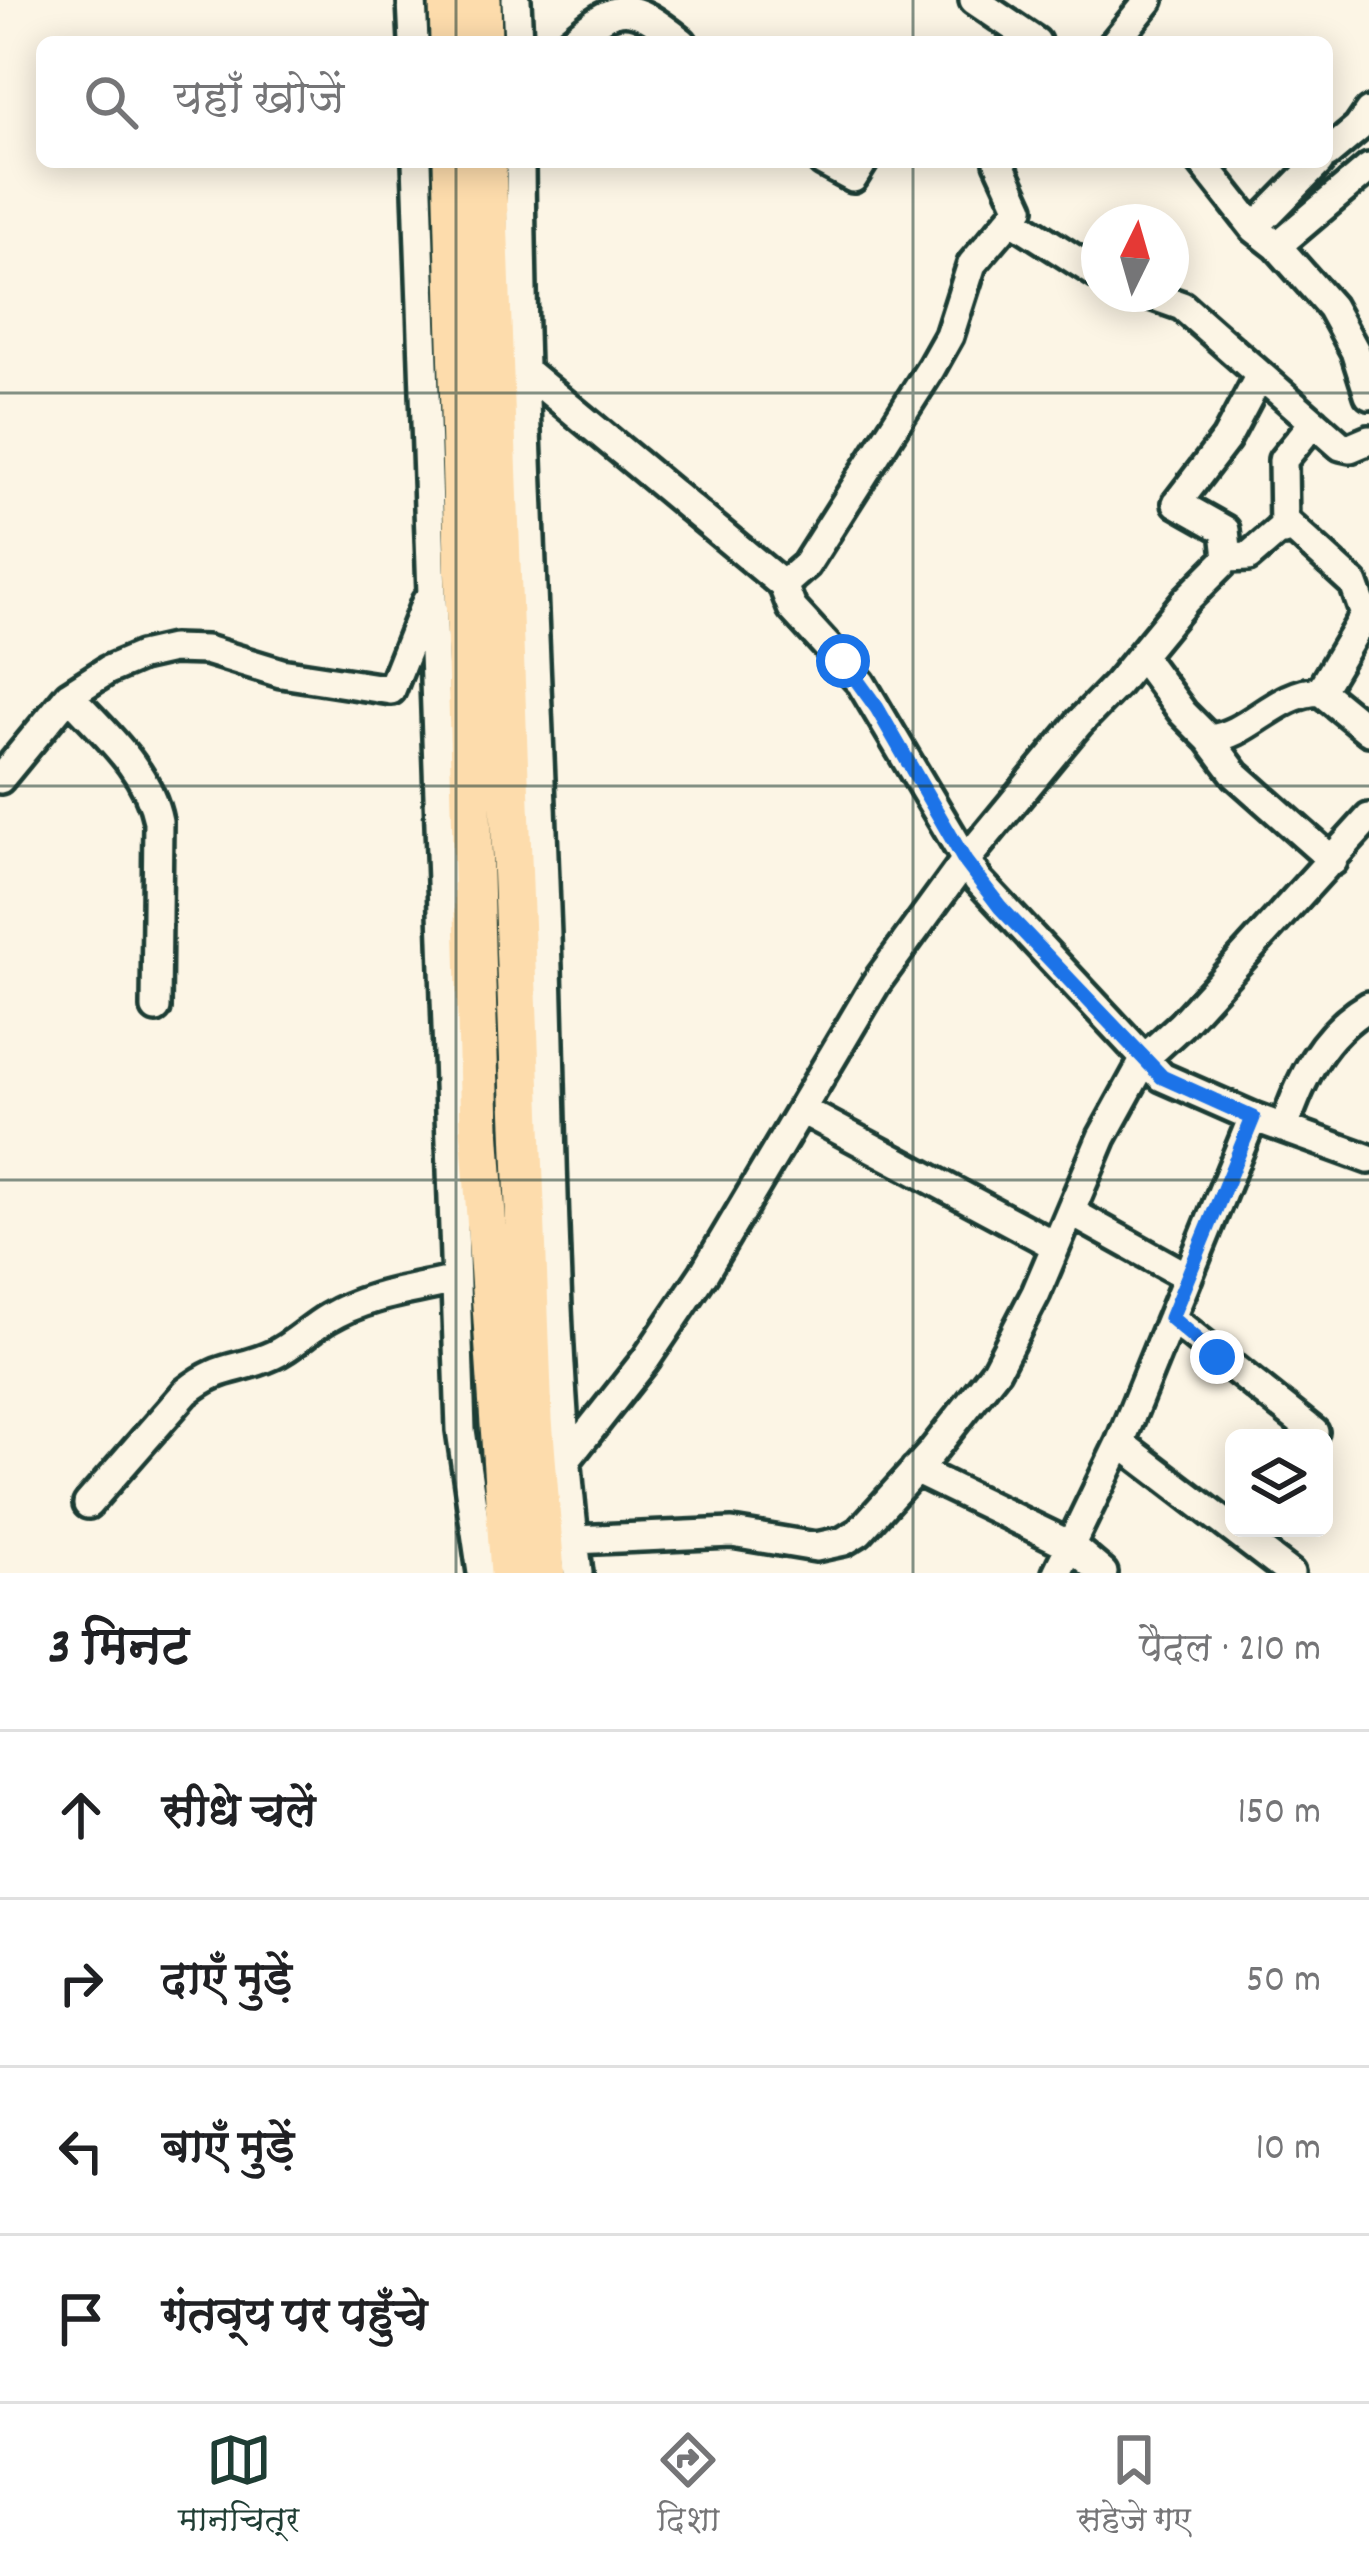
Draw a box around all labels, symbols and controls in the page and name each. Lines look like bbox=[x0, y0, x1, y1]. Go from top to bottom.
search box bbox=[36, 36, 1333, 168]
icon: search bbox=[78, 69, 144, 135]
text: यहाँ खोजें bbox=[174, 70, 344, 134]
north arrow bbox=[1081, 204, 1189, 312]
route start bbox=[816, 634, 870, 688]
route end bbox=[1190, 1330, 1244, 1384]
map controls bbox=[1225, 1429, 1333, 1537]
button: layers bbox=[1225, 1429, 1333, 1537]
text: 3 मिनट bbox=[48, 1615, 190, 1687]
text: पैदल · 210 m bbox=[1139, 1624, 1321, 1679]
icon: ahead bbox=[48, 1782, 114, 1848]
text: सीधे चलें bbox=[162, 1783, 316, 1847]
text: 150 m bbox=[1237, 1787, 1321, 1842]
icon: right bbox=[48, 1950, 114, 2016]
text: दाएँ मुड़ें bbox=[162, 1951, 292, 2015]
text: 50 m bbox=[1246, 1955, 1321, 2010]
icon: left bbox=[48, 2118, 114, 2184]
text: बाएँ मुड़ें bbox=[162, 2119, 294, 2183]
text: 10 m bbox=[1255, 2123, 1321, 2178]
icon: arrive bbox=[48, 2286, 114, 2352]
text: गंतव्य पर पहुँचे bbox=[162, 2287, 428, 2351]
tab: मानचित्र bbox=[178, 2427, 299, 2546]
tab: दिशा bbox=[655, 2427, 721, 2546]
tab: सहेजे गए bbox=[1077, 2427, 1191, 2546]

